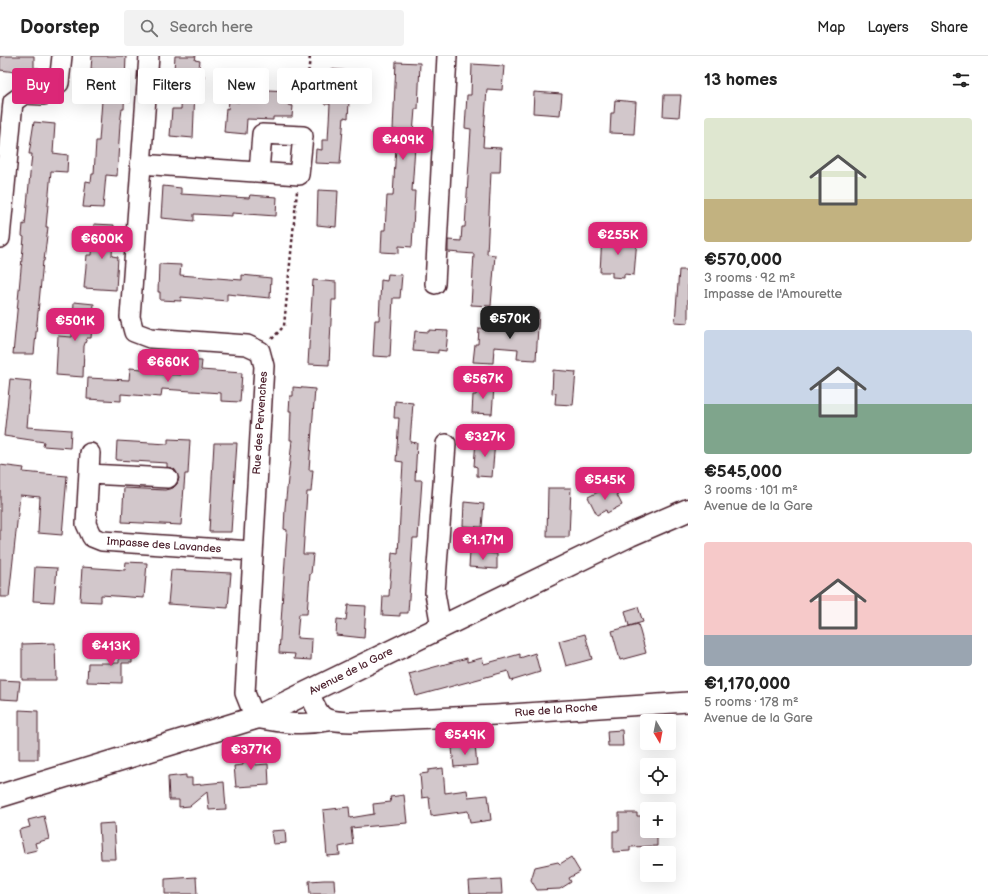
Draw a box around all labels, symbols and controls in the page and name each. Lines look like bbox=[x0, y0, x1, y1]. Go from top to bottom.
search box bbox=[124, 10, 404, 46]
text: Doorstep bbox=[20, 16, 100, 39]
icon: search bbox=[138, 17, 160, 39]
text: Search here bbox=[170, 18, 253, 37]
text: Map bbox=[817, 19, 845, 36]
text: Layers bbox=[867, 19, 909, 36]
text: Share bbox=[931, 19, 968, 36]
chip: Buy bbox=[12, 68, 64, 104]
chip: Rent bbox=[72, 68, 130, 104]
chip: Filters bbox=[138, 68, 205, 104]
chip: New bbox=[213, 68, 269, 104]
chip: Apartment bbox=[277, 68, 372, 104]
icon: filters bbox=[950, 69, 972, 91]
text: 13 homes bbox=[704, 70, 777, 90]
pin: €409K bbox=[375, 127, 431, 161]
text: €409K bbox=[382, 132, 424, 148]
icon: home bbox=[802, 144, 874, 216]
pin: €255K bbox=[590, 222, 646, 256]
pin: €600K bbox=[74, 226, 130, 260]
text: €255K bbox=[597, 227, 639, 243]
text: €600K bbox=[81, 231, 123, 247]
text: €570,000 bbox=[704, 250, 782, 270]
text: 3 rooms · 92 m² bbox=[704, 270, 795, 286]
text: Impasse de l'Amourette bbox=[704, 286, 842, 302]
pin: €570K bbox=[482, 306, 538, 340]
pin: €501K bbox=[47, 308, 103, 342]
text: €570K bbox=[489, 311, 531, 327]
text: €501K bbox=[55, 313, 95, 329]
pin: €660K bbox=[140, 349, 196, 383]
text: €660K bbox=[147, 354, 189, 370]
icon: home bbox=[802, 356, 874, 428]
pin: €567K bbox=[455, 366, 511, 400]
street label: Rue des Pervenches bbox=[250, 370, 270, 475]
text: €567K bbox=[462, 371, 504, 387]
pin: €327K bbox=[457, 424, 513, 458]
text: €327K bbox=[465, 429, 505, 445]
text: €545,000 bbox=[704, 462, 782, 482]
pin: €545K bbox=[577, 467, 633, 501]
text: €545K bbox=[584, 472, 626, 488]
text: 3 rooms · 101 m² bbox=[704, 482, 798, 498]
text: Avenue de la Gare bbox=[704, 498, 813, 514]
pin: €1.17M bbox=[450, 527, 516, 561]
text: €1.17M bbox=[462, 532, 504, 548]
street label: Impasse des Lavandes bbox=[106, 535, 222, 556]
icon: home bbox=[802, 568, 874, 640]
pin: €413K bbox=[83, 633, 139, 667]
text: €413K bbox=[91, 638, 131, 654]
street label: Avenue de la Gare bbox=[307, 644, 395, 698]
text: €1,170,000 bbox=[704, 674, 790, 694]
text: 5 rooms · 178 m² bbox=[704, 694, 799, 710]
street label: Rue de la Roche bbox=[514, 701, 598, 719]
text: Avenue de la Gare bbox=[704, 710, 813, 726]
north arrow bbox=[640, 714, 676, 750]
map controls bbox=[640, 714, 676, 882]
pin: €549K bbox=[437, 722, 493, 756]
text: €549K bbox=[444, 727, 486, 743]
pin: €377K bbox=[223, 737, 279, 771]
text: €377K bbox=[231, 742, 271, 758]
button: locate bbox=[640, 758, 676, 794]
button: + bbox=[640, 802, 676, 838]
button: − bbox=[640, 846, 676, 882]

